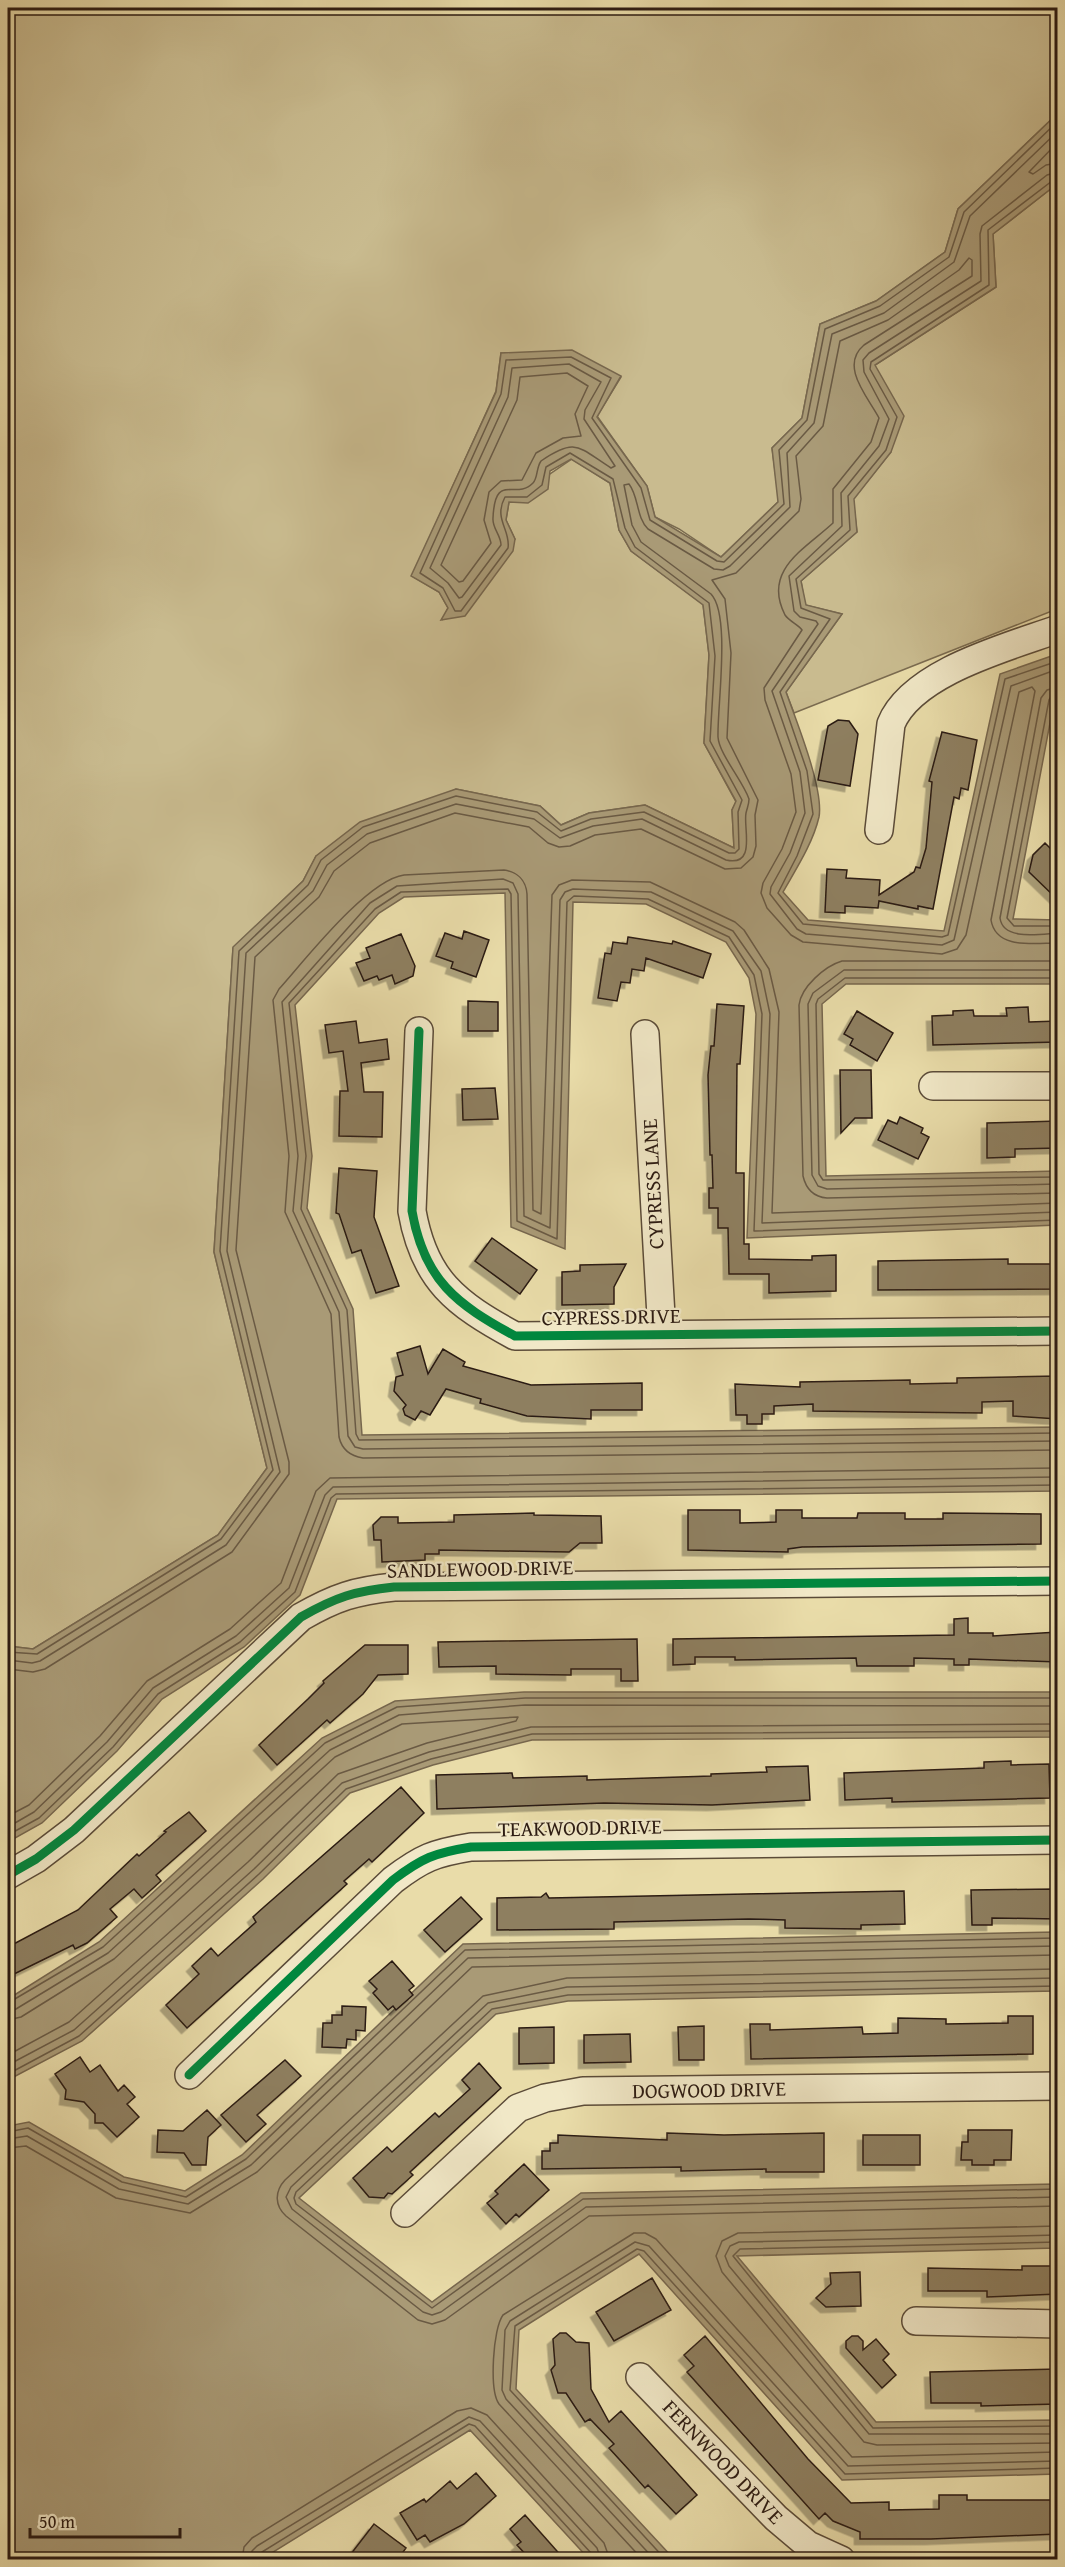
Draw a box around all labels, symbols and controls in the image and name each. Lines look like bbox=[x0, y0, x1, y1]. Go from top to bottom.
street label: CYPRESS LANE bbox=[634, 1118, 671, 1250]
street label: CYPRESS DRIVE bbox=[541, 1300, 681, 1333]
street label: SANDLEWOOD DRIVE bbox=[387, 1551, 574, 1586]
street label: TEAKWOOD DRIVE bbox=[498, 1811, 662, 1844]
street label: DOGWOOD DRIVE bbox=[632, 2073, 787, 2106]
street label: FERNWOOD DRIVE bbox=[656, 2392, 791, 2531]
scale bar bbox=[30, 2501, 180, 2539]
text: 50 m bbox=[39, 2508, 75, 2535]

